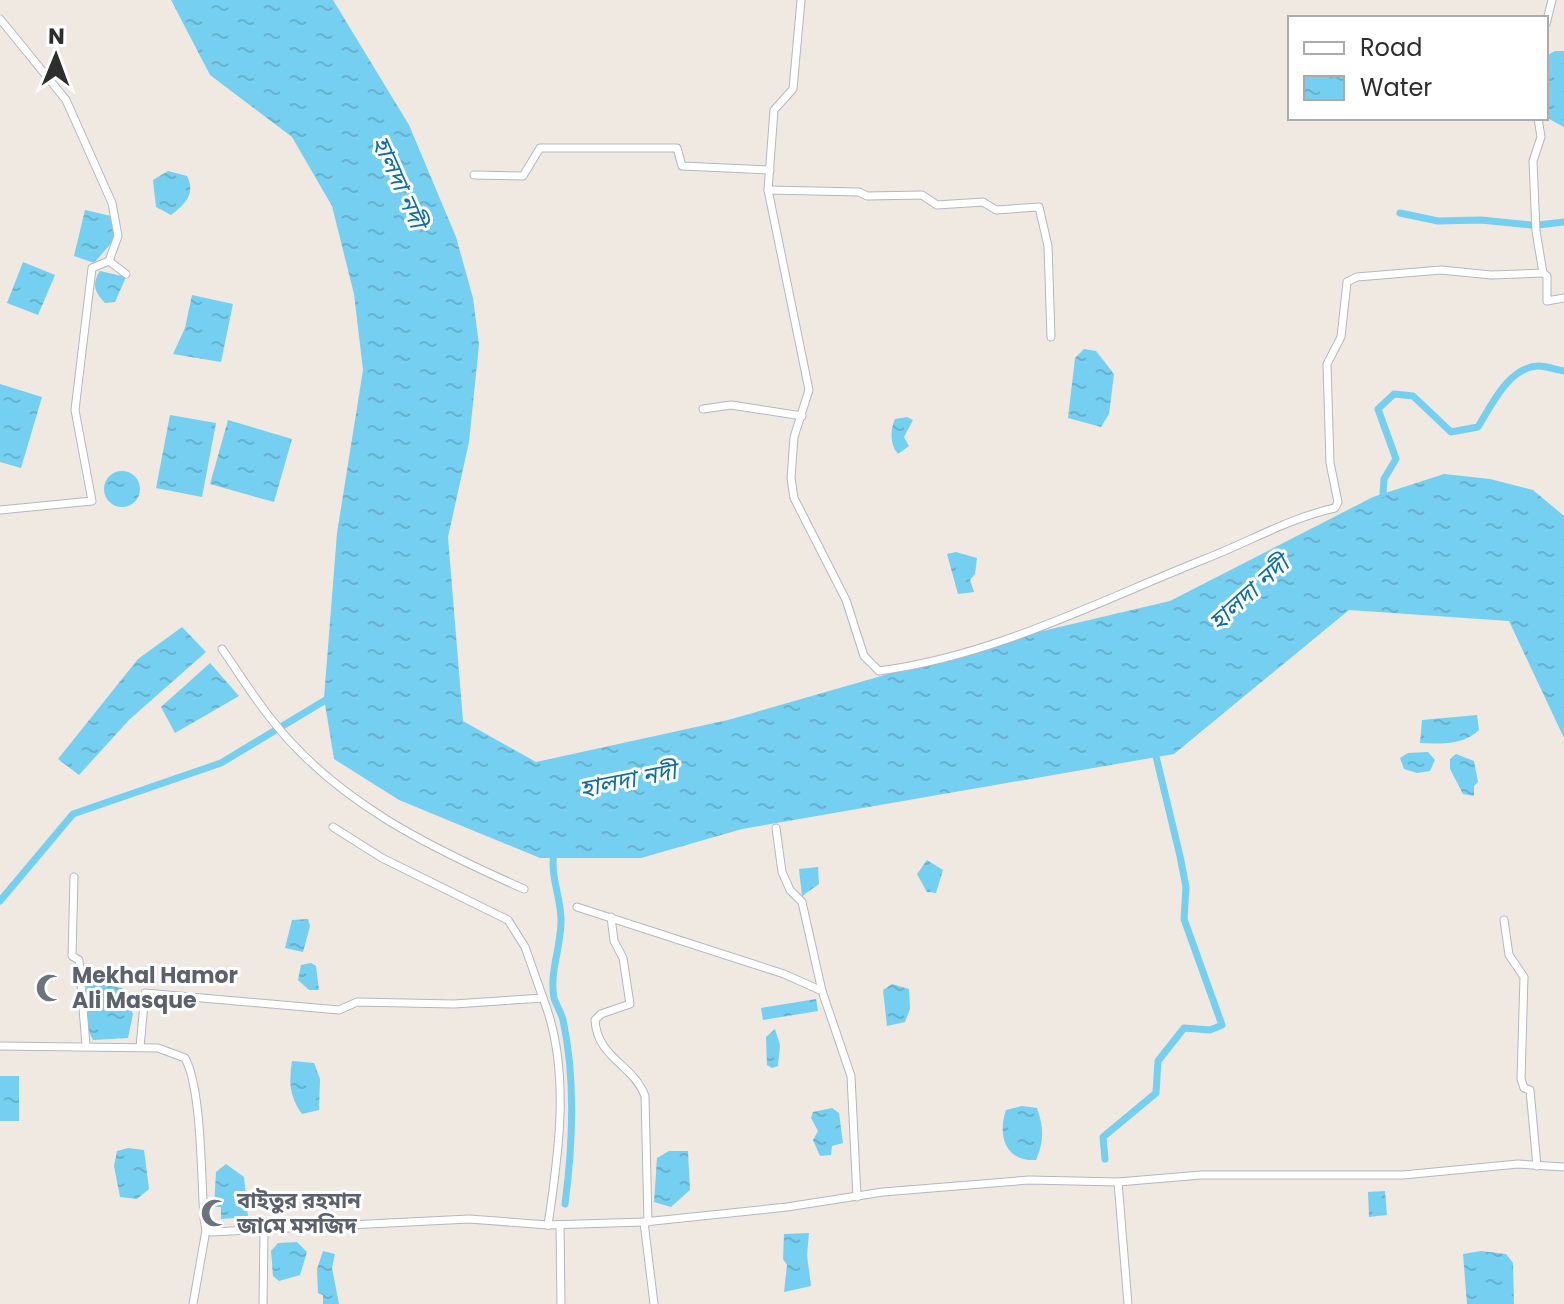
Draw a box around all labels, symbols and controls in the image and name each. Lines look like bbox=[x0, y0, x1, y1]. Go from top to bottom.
north arrow bbox=[16, 16, 96, 96]
legend bbox=[1288, 16, 1548, 120]
text: N bbox=[48, 21, 65, 52]
text: Road bbox=[1360, 31, 1422, 64]
text: Water bbox=[1360, 71, 1432, 104]
water label: হালদা নদী bbox=[365, 130, 436, 237]
water label: হালদা নদী bbox=[1201, 545, 1299, 638]
water label: হালদা নদী bbox=[577, 753, 684, 805]
place label: Mekhal Hamor Ali Masque bbox=[72, 960, 238, 1016]
mosque icon: Mekhal Hamor Ali Masque bbox=[35, 973, 65, 1003]
place label: বাইতুর রহমান জা‌মে মস‌জিদ bbox=[236, 1185, 361, 1241]
mosque icon: বাইতুর রহমান জা‌মে মস‌জিদ bbox=[200, 1198, 230, 1228]

